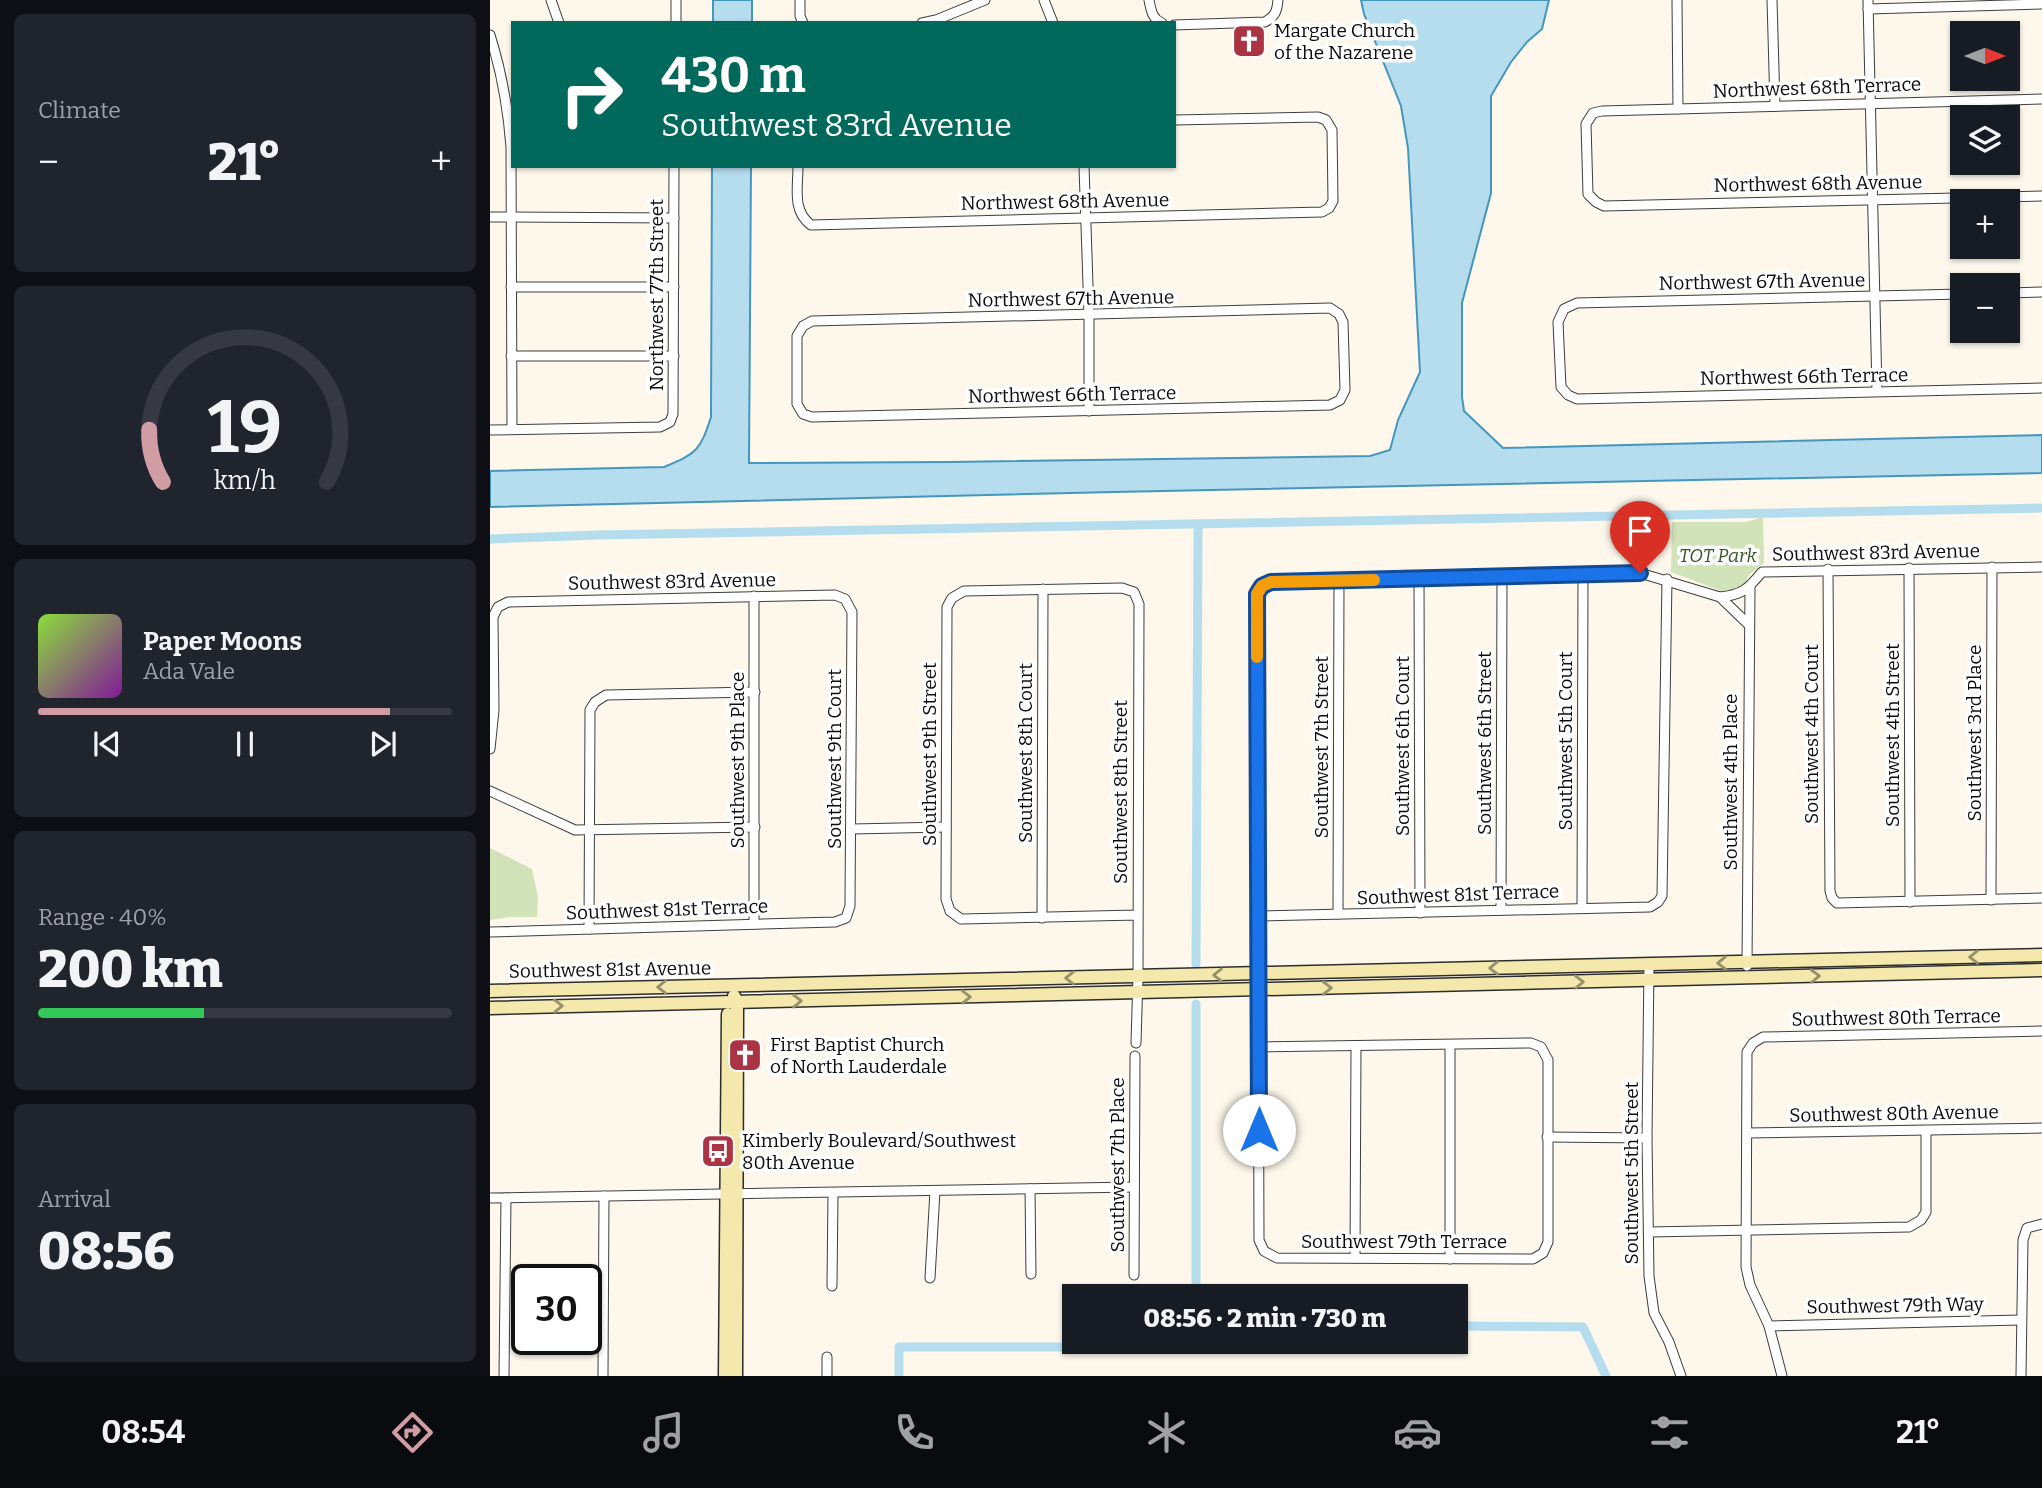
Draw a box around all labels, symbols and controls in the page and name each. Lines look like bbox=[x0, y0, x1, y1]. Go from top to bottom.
place label: Margate Church of the Nazarene bbox=[1274, 19, 1415, 64]
north arrow bbox=[1950, 21, 2020, 91]
map controls bbox=[1950, 21, 2020, 343]
church icon: Margate Church of the Nazarene bbox=[1230, 22, 1268, 60]
text: 430 m bbox=[661, 46, 806, 105]
icon: right bbox=[546, 49, 637, 140]
street label: Northwest 68th Terrace bbox=[1712, 72, 1922, 103]
text: Climate bbox=[38, 96, 121, 124]
button: layers bbox=[1950, 105, 2020, 175]
text: Southwest 83rd Avenue bbox=[661, 106, 1012, 144]
text: 21° bbox=[208, 131, 281, 194]
text: − bbox=[38, 139, 59, 185]
text: + bbox=[430, 139, 452, 185]
street label: Northwest 68th Avenue bbox=[1714, 170, 1922, 197]
street label: Northwest 68th Avenue bbox=[961, 188, 1169, 215]
button: + bbox=[1950, 189, 2020, 259]
street label: Northwest 77th Street bbox=[645, 199, 668, 391]
street label: Northwest 67th Avenue bbox=[1659, 268, 1865, 295]
button: − bbox=[1950, 273, 2020, 343]
street label: Northwest 67th Avenue bbox=[968, 285, 1174, 312]
street label: Northwest 66th Terrace bbox=[1700, 363, 1908, 390]
street label: Northwest 66th Terrace bbox=[968, 381, 1176, 408]
text: 19 bbox=[208, 384, 282, 471]
text: km/h bbox=[214, 465, 276, 495]
pin bbox=[1610, 501, 1670, 573]
icon: arrive bbox=[1621, 512, 1659, 550]
street label: Southwest 83rd Avenue bbox=[1772, 539, 1980, 566]
park label: TOT Park bbox=[1679, 544, 1758, 567]
street label: Southwest 83rd Avenue bbox=[568, 568, 776, 595]
text: Paper Moons bbox=[143, 626, 302, 657]
street label: Southwest 4th Street bbox=[1881, 643, 1904, 827]
street label: Southwest 4th Court bbox=[1800, 644, 1823, 824]
street label: Southwest 3rd Place bbox=[1963, 645, 1986, 821]
street label: Southwest 6th Street bbox=[1473, 651, 1496, 835]
street label: Southwest 5th Court bbox=[1554, 651, 1577, 831]
street label: Southwest 7th Street bbox=[1310, 656, 1333, 838]
street label: Southwest 6th Court bbox=[1391, 656, 1414, 836]
text: Ada Vale bbox=[143, 657, 235, 685]
street label: Southwest 9th Street bbox=[918, 662, 941, 846]
street label: Southwest 8th Court bbox=[1014, 663, 1037, 843]
street label: Southwest 9th Court bbox=[823, 669, 846, 849]
street label: Southwest 9th Place bbox=[726, 672, 749, 848]
street label: Southwest 4th Place bbox=[1719, 694, 1742, 870]
street label: Southwest 8th Street bbox=[1109, 700, 1132, 884]
icon: previous bbox=[88, 725, 126, 763]
icon: pause bbox=[226, 725, 264, 763]
icon: next bbox=[364, 725, 402, 763]
street label: Southwest 81st Terrace bbox=[1356, 879, 1560, 910]
street label: Southwest 81st Terrace bbox=[565, 894, 769, 925]
text: Range · 40% bbox=[38, 903, 167, 931]
text: 200 km bbox=[38, 938, 223, 1001]
one-way arrow bbox=[1968, 949, 1979, 964]
one-way arrow bbox=[1716, 955, 1727, 970]
street label: Southwest 81st Avenue bbox=[509, 956, 711, 983]
one-way arrow bbox=[1489, 960, 1499, 976]
one-way arrow bbox=[1212, 967, 1223, 982]
one-way arrow bbox=[1810, 969, 1821, 984]
one-way arrow bbox=[1064, 970, 1074, 986]
one-way arrow bbox=[1574, 974, 1584, 990]
one-way arrow bbox=[656, 980, 667, 995]
one-way arrow bbox=[1322, 980, 1332, 996]
one-way arrow bbox=[961, 989, 972, 1004]
one-way arrow bbox=[791, 993, 802, 1008]
one-way arrow bbox=[553, 999, 564, 1014]
street label: Southwest 80th Terrace bbox=[1791, 1004, 2001, 1031]
place label: First Baptist Church of North Lauderdale bbox=[770, 1033, 947, 1078]
church icon: First Baptist Church of North Lauderdale bbox=[726, 1036, 764, 1074]
street label: Southwest 7th Place bbox=[1106, 1077, 1129, 1253]
street label: Southwest 5th Street bbox=[1620, 1081, 1643, 1264]
position arrow bbox=[1222, 1093, 1296, 1167]
street label: Southwest 80th Avenue bbox=[1789, 1100, 1999, 1127]
place label: Kimberly Boulevard/Southwest 80th Avenue bbox=[742, 1129, 1016, 1174]
bus stop icon: Kimberly Boulevard/Southwest 80th Avenue bbox=[699, 1132, 737, 1170]
text: Arrival bbox=[38, 1185, 111, 1213]
text: 08:56 bbox=[38, 1220, 174, 1283]
street label: Southwest 79th Terrace bbox=[1301, 1230, 1507, 1253]
speed limit sign: 30 bbox=[511, 1264, 602, 1355]
street label: Southwest 79th Way bbox=[1806, 1292, 1985, 1319]
text: 08:56 · 2 min · 730 m bbox=[1144, 1303, 1386, 1334]
icon: directions bbox=[388, 1408, 437, 1457]
icon: music bbox=[639, 1408, 688, 1457]
icon: phone bbox=[890, 1408, 939, 1457]
icon: climate bbox=[1142, 1408, 1191, 1457]
icon: car bbox=[1393, 1408, 1442, 1457]
icon: filters bbox=[1645, 1408, 1694, 1457]
text: 08:54 bbox=[101, 1413, 185, 1451]
text: 21° bbox=[1896, 1413, 1941, 1451]

